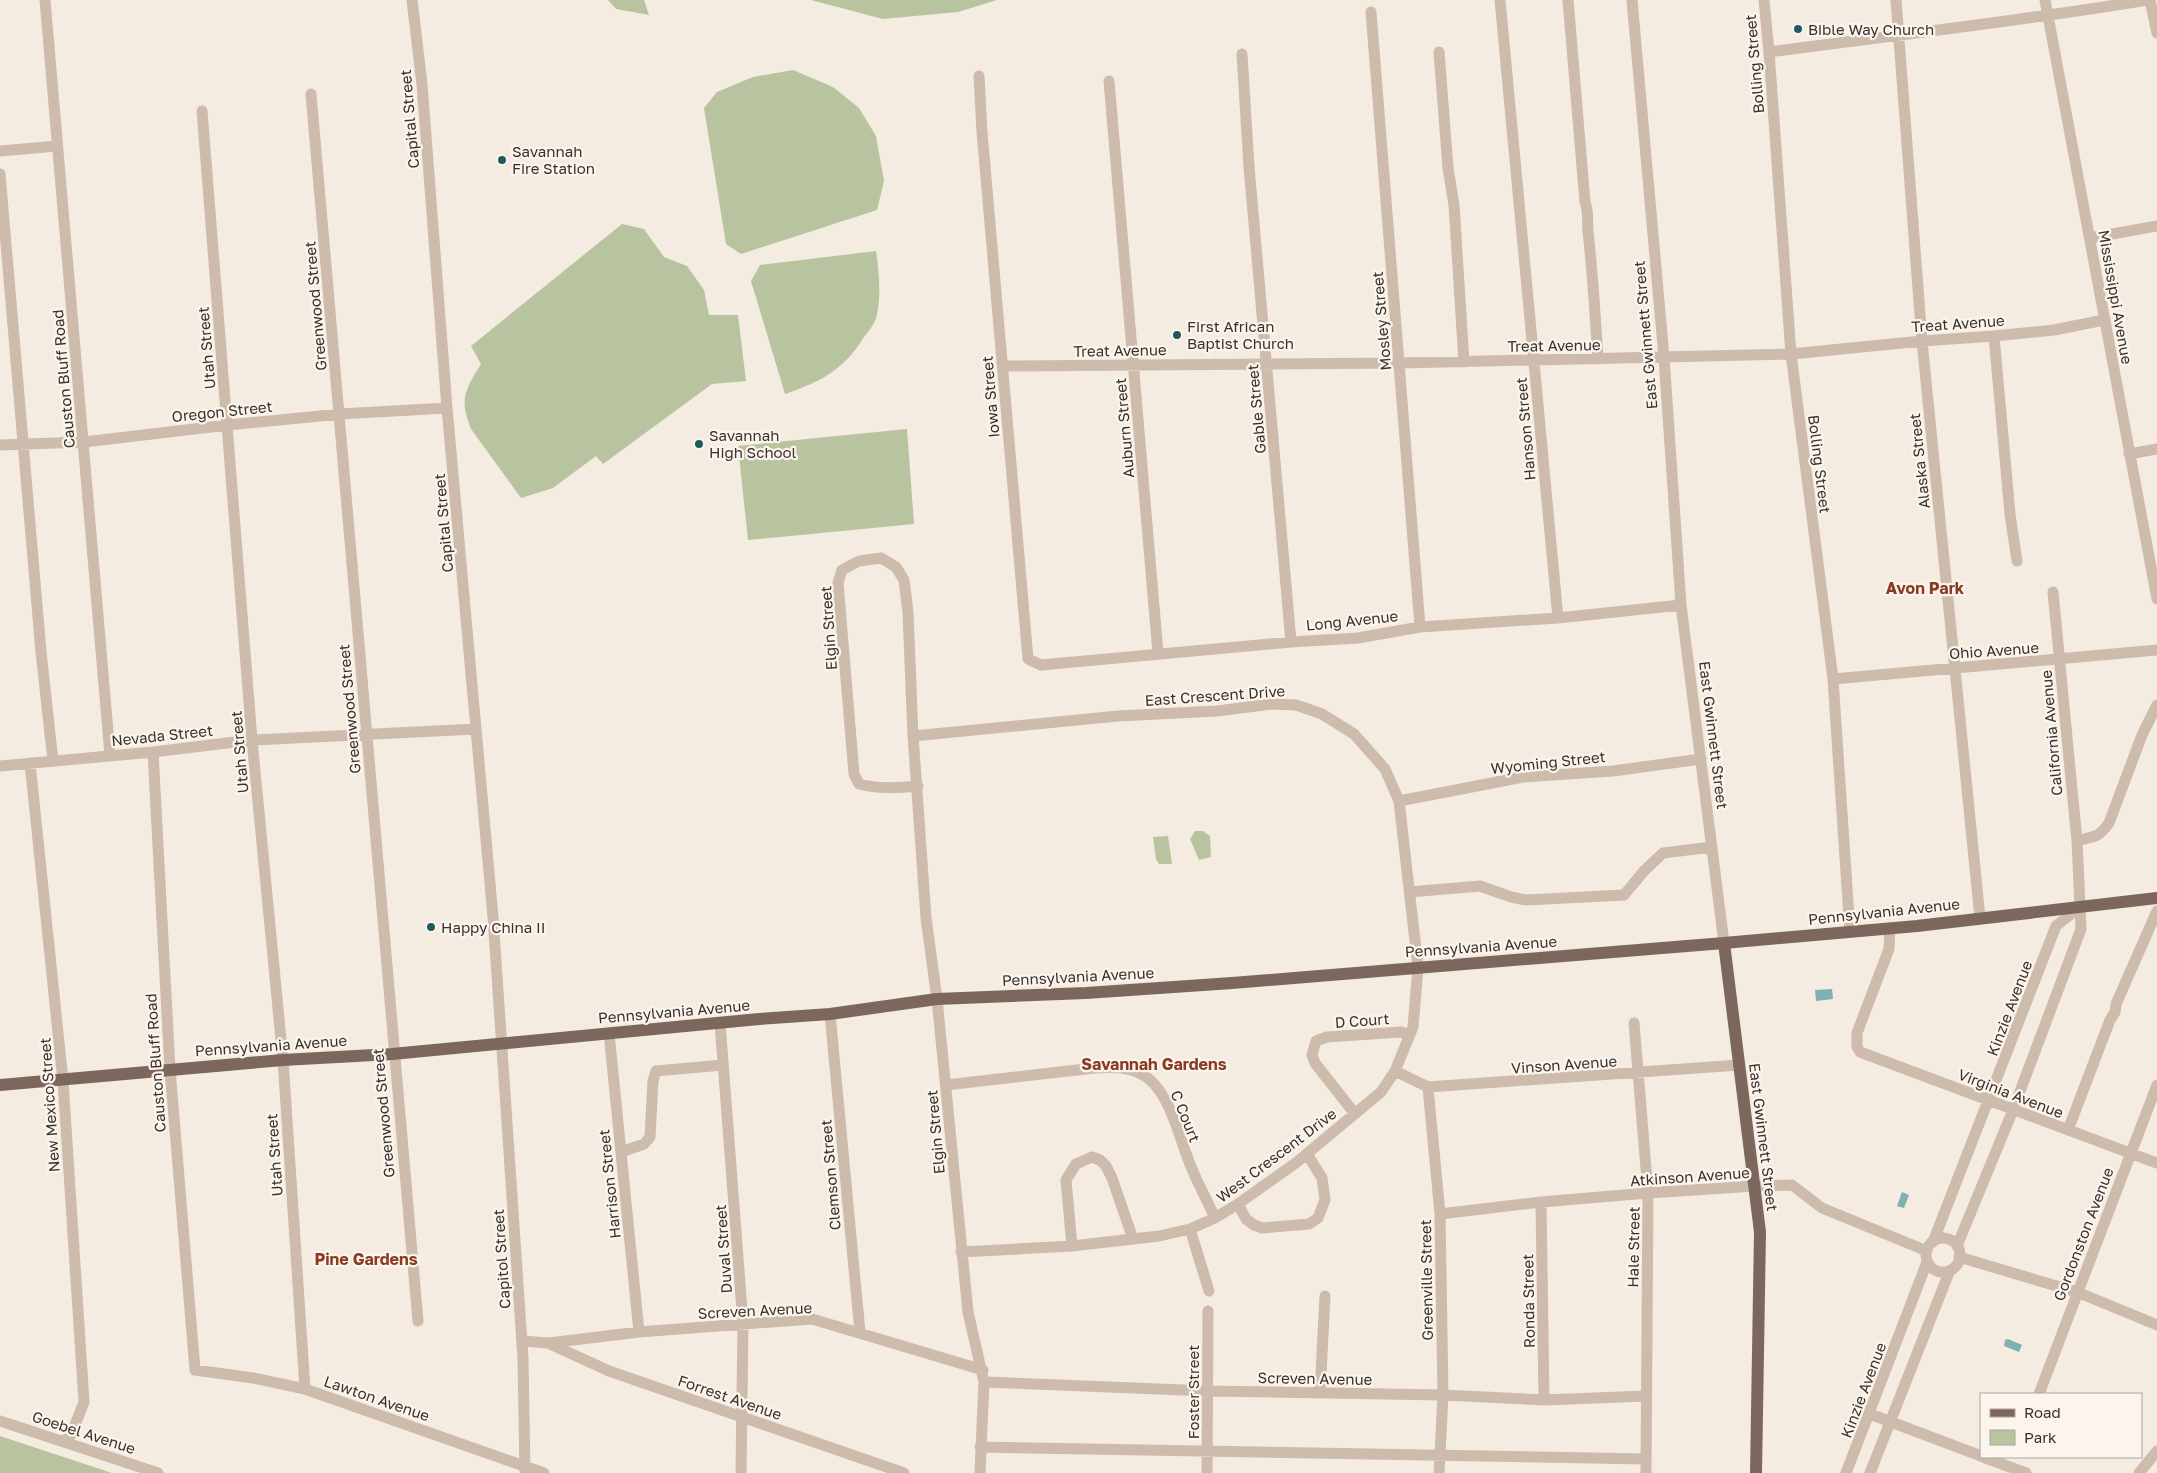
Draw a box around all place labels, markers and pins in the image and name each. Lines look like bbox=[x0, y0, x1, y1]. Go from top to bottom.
place label: Bible Way Church bbox=[1808, 20, 1934, 38]
marker: Bible Way Church bbox=[1792, 23, 1804, 35]
place label: Savannah Fire Station bbox=[512, 142, 595, 177]
marker: Savannah Fire Station bbox=[496, 154, 508, 166]
place label: First African Baptist Church bbox=[1187, 317, 1294, 352]
marker: First African Baptist Church bbox=[1171, 329, 1183, 341]
place label: Savannah High School bbox=[709, 426, 797, 461]
marker: Savannah High School bbox=[693, 438, 705, 450]
place label: Happy China II bbox=[441, 918, 546, 936]
marker: Happy China II bbox=[425, 921, 437, 933]

